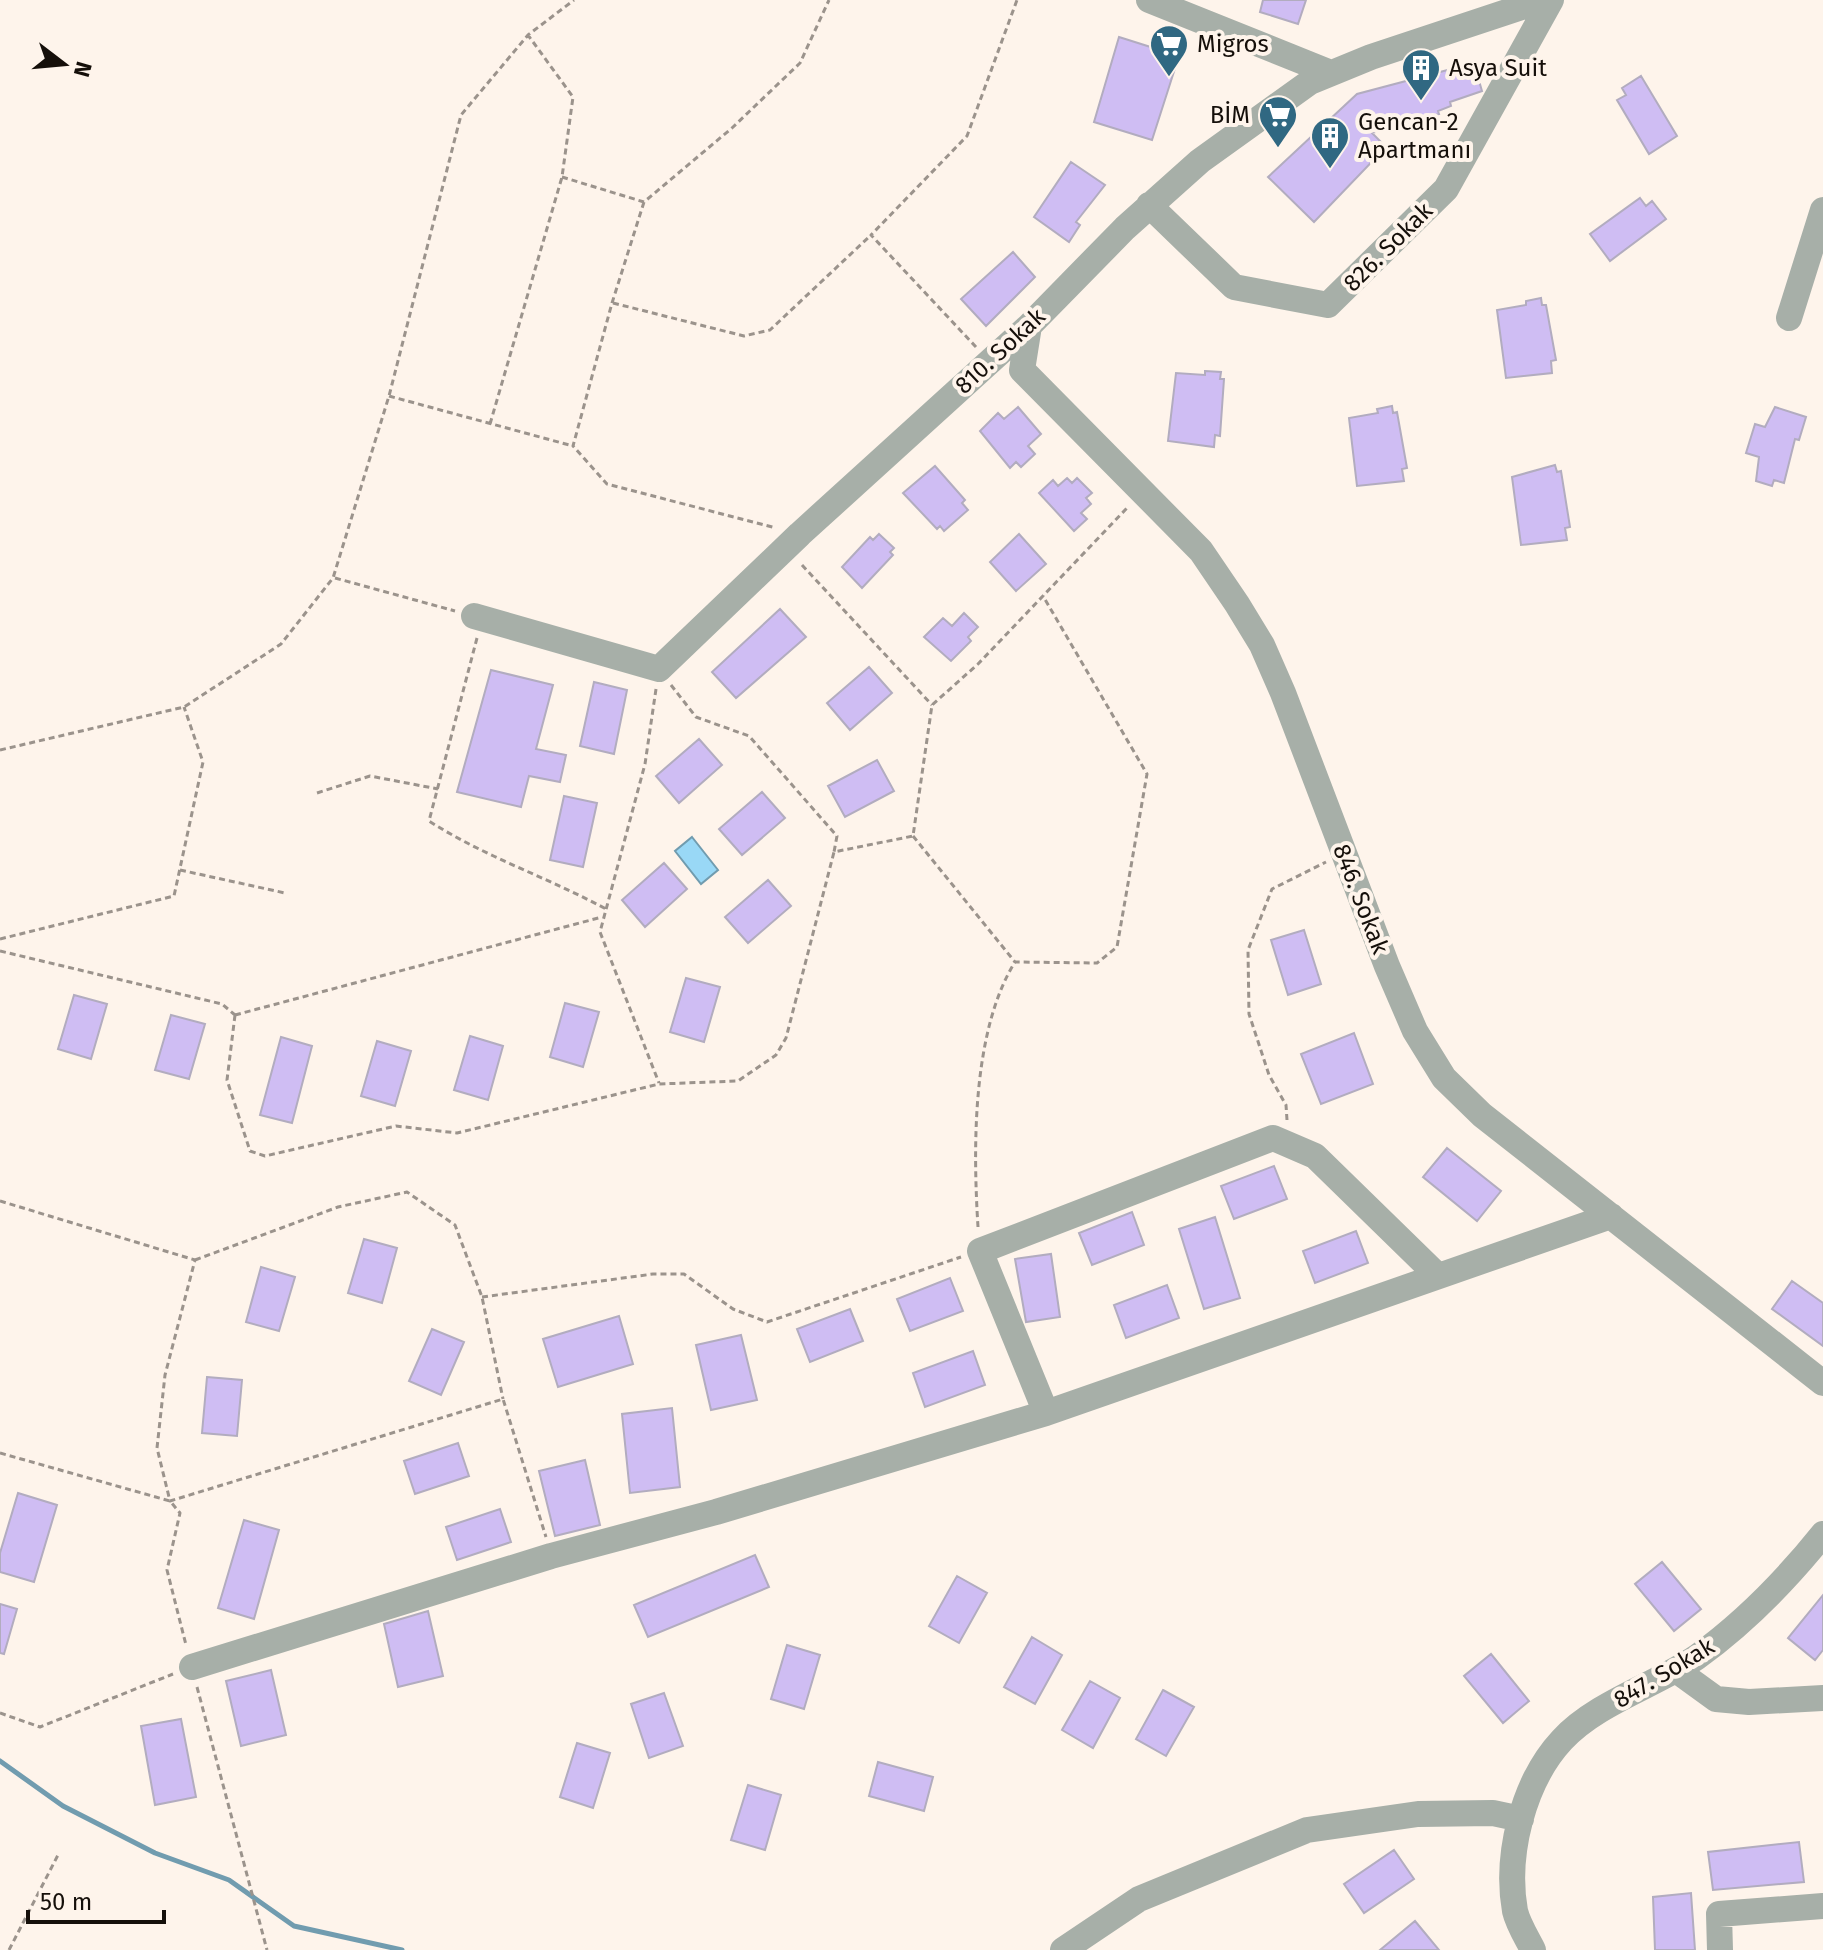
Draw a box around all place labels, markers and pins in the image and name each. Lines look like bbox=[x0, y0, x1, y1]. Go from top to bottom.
supermarket icon: Migros bbox=[1148, 23, 1190, 78]
place label: Migros bbox=[1197, 30, 1269, 58]
building icon: Asya Suit bbox=[1400, 47, 1442, 102]
place label: Asya Suit bbox=[1449, 54, 1547, 82]
supermarket icon: BİM bbox=[1257, 94, 1299, 149]
place label: BİM bbox=[1210, 101, 1250, 129]
place label: Gencan-2 Apartmanı bbox=[1358, 108, 1471, 164]
building icon: Gencan-2 Apartmanı bbox=[1309, 115, 1351, 170]

